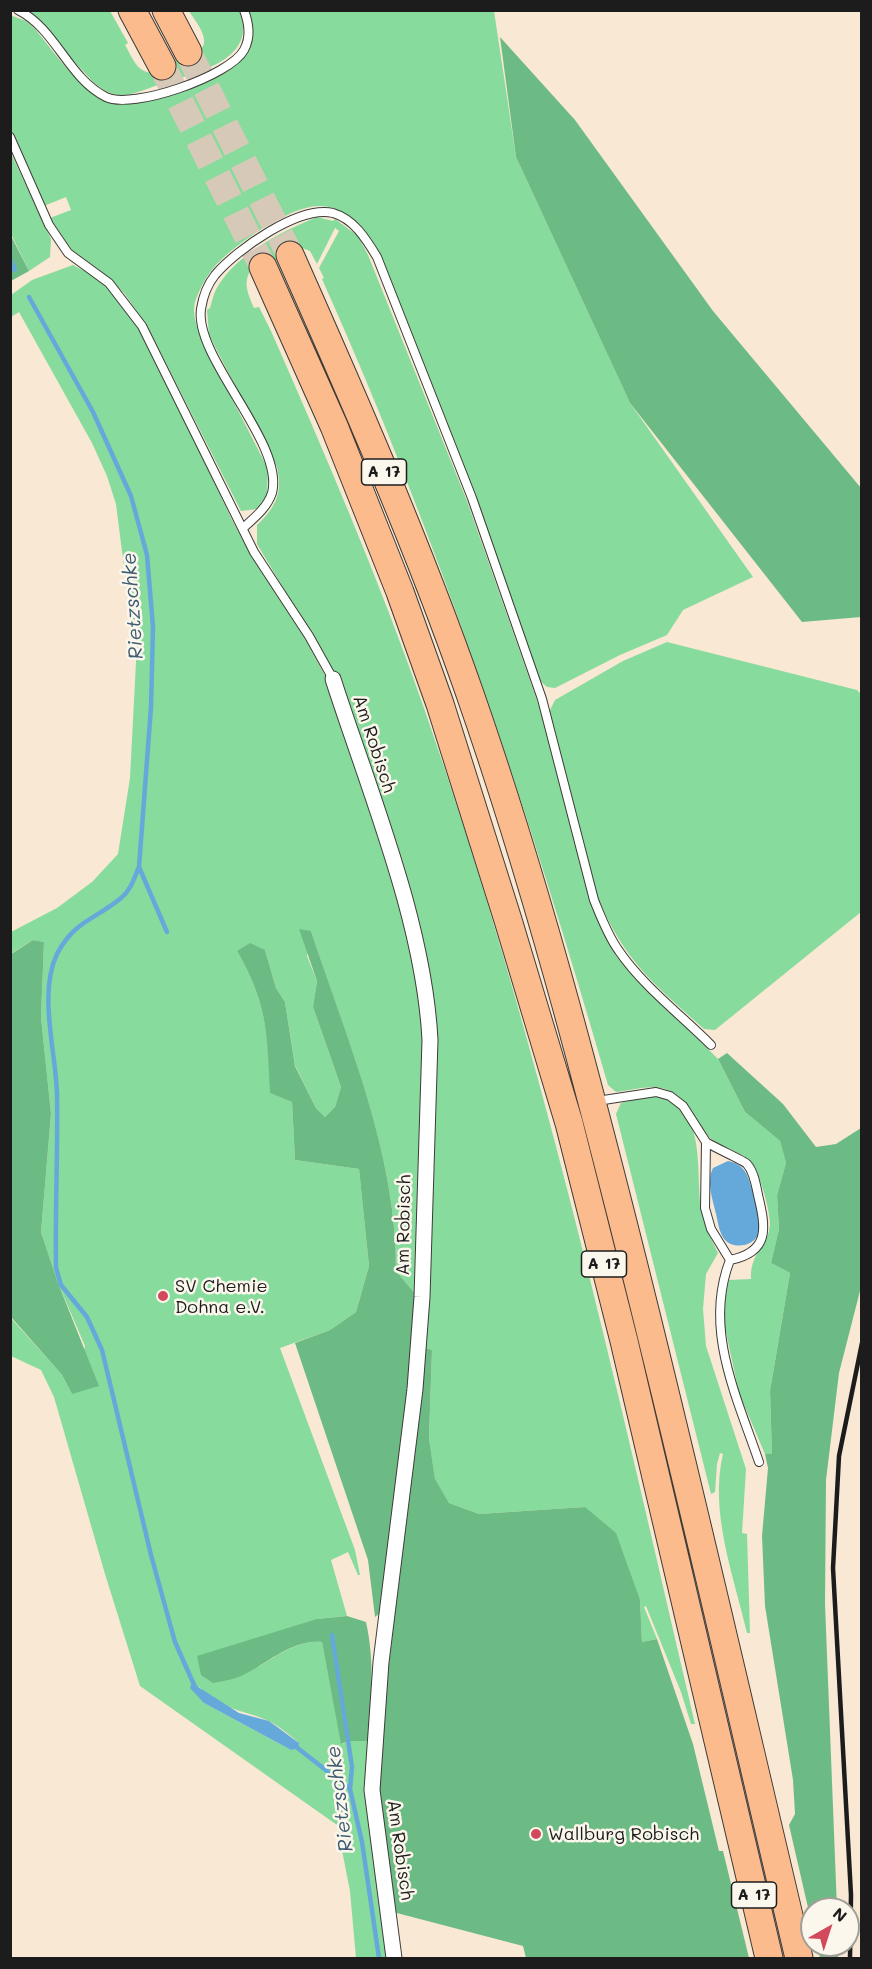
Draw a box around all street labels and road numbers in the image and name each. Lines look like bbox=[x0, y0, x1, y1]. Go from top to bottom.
road number: A 17 bbox=[362, 459, 406, 485]
street label: Am Robisch bbox=[348, 693, 400, 795]
street label: Am Robisch bbox=[392, 1174, 416, 1276]
road number: A 17 bbox=[582, 1251, 626, 1277]
street label: Am Robisch bbox=[382, 1798, 418, 1902]
road number: A 17 bbox=[732, 1882, 777, 1908]

